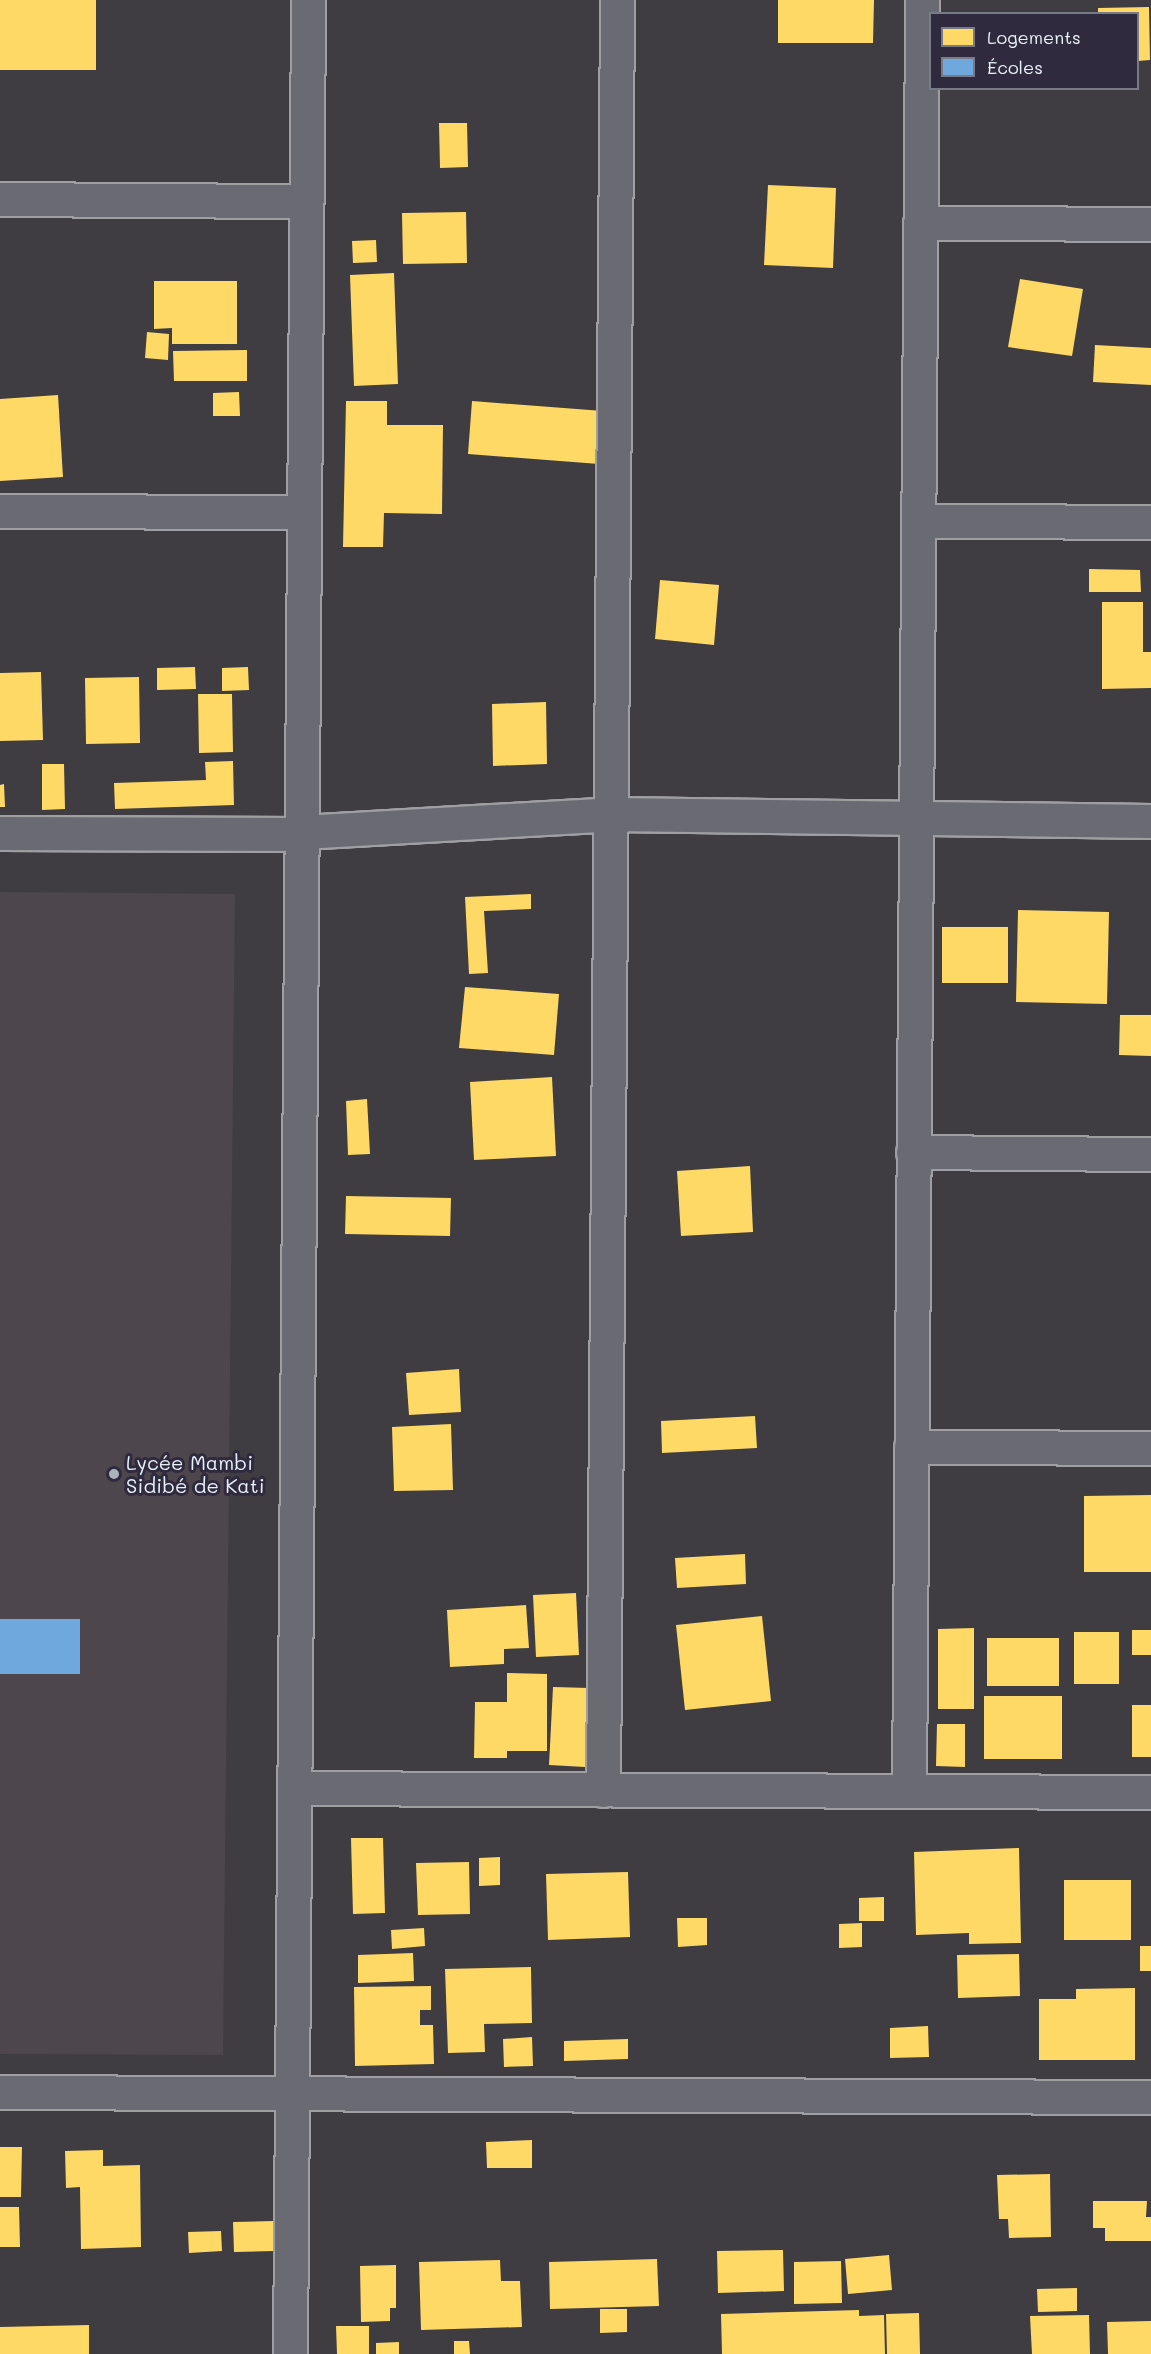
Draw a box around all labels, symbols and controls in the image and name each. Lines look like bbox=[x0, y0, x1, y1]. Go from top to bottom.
legend bbox=[929, 12, 1139, 90]
text: Logements bbox=[987, 25, 1081, 49]
text: Écoles bbox=[987, 55, 1043, 79]
place label: Lycée Mambi Sidibé de Kati bbox=[126, 1450, 265, 1497]
marker: Lycée Mambi Sidibé de Kati bbox=[107, 1467, 121, 1481]

